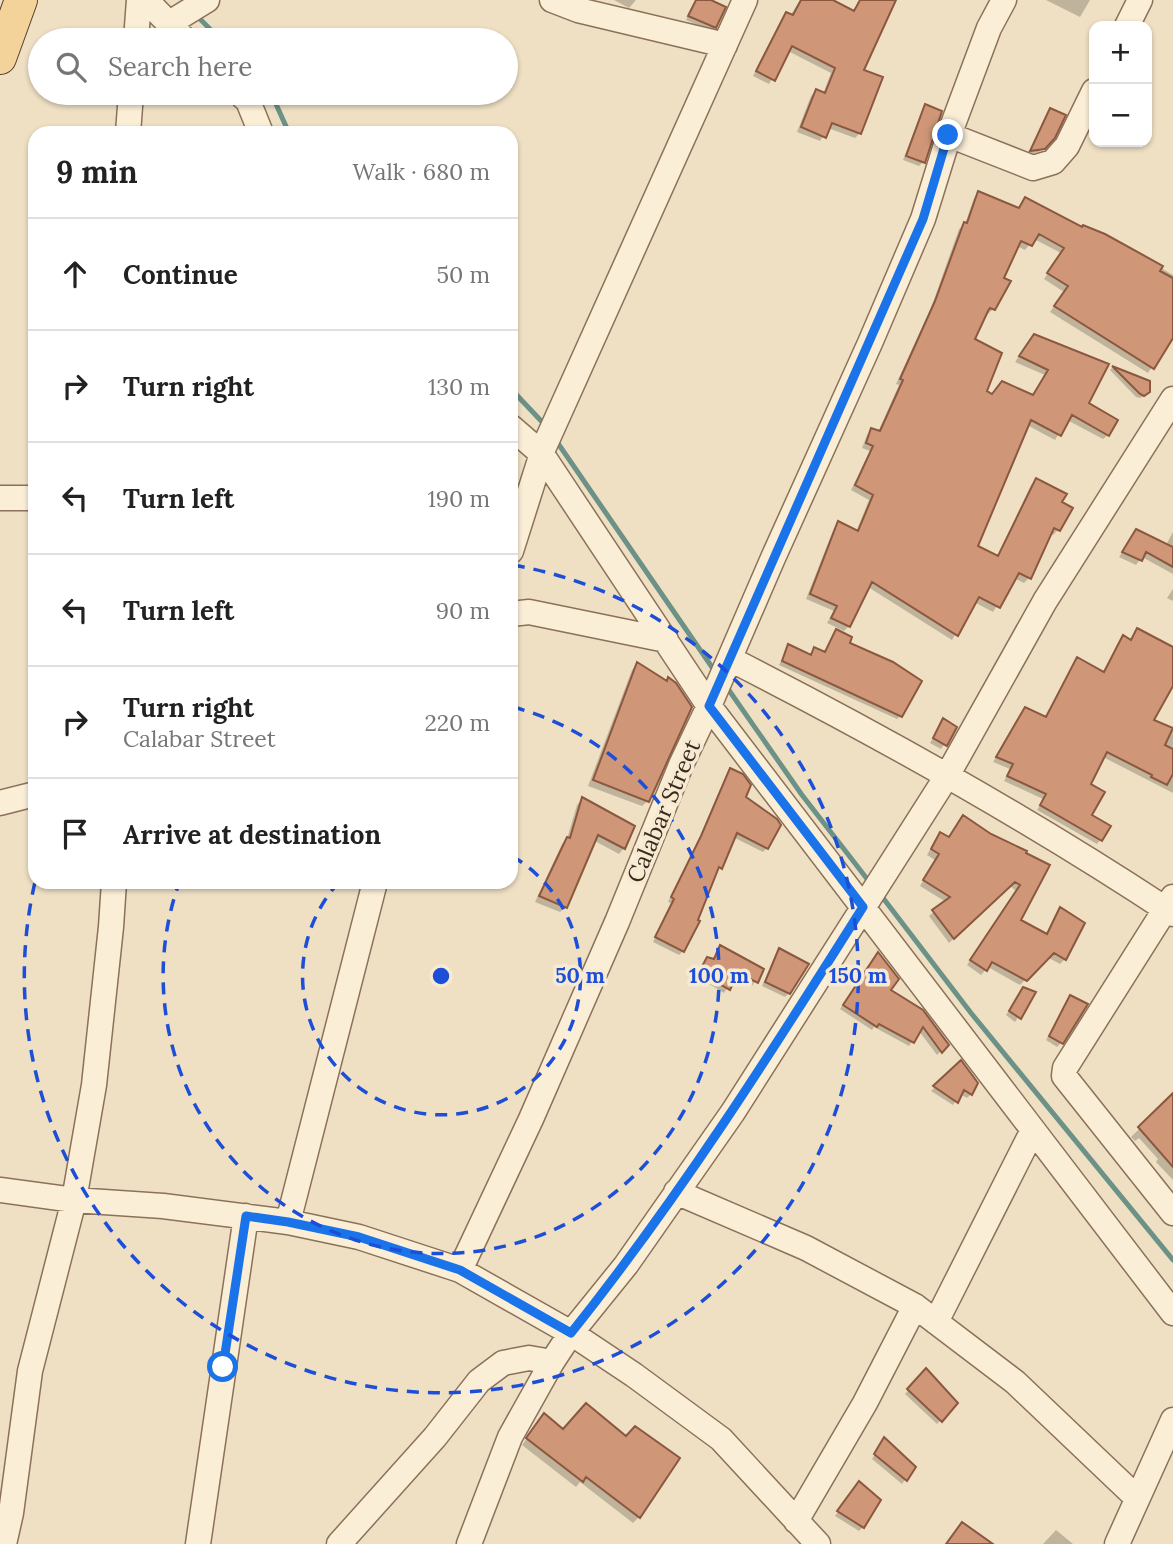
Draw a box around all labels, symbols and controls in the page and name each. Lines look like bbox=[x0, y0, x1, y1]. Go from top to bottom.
map controls bbox=[1089, 21, 1152, 147]
button: + bbox=[1089, 21, 1152, 84]
search box bbox=[28, 28, 518, 105]
icon: search bbox=[52, 48, 90, 86]
text: Search here bbox=[108, 50, 252, 83]
button: − bbox=[1089, 84, 1152, 147]
route end bbox=[932, 119, 963, 150]
text: 9 min bbox=[56, 153, 138, 191]
text: Walk · 680 m bbox=[353, 157, 490, 186]
icon: ahead bbox=[56, 255, 94, 293]
text: Continue bbox=[123, 258, 238, 291]
text: 50 m bbox=[437, 260, 490, 289]
icon: right bbox=[56, 367, 94, 405]
text: Turn right bbox=[123, 370, 254, 403]
text: 130 m bbox=[428, 372, 490, 401]
icon: left bbox=[56, 479, 94, 517]
text: Turn left bbox=[123, 482, 234, 515]
text: 190 m bbox=[427, 484, 490, 513]
icon: left bbox=[56, 591, 94, 629]
text: Turn left bbox=[123, 594, 234, 627]
text: 90 m bbox=[436, 596, 490, 625]
text: Turn right bbox=[123, 691, 254, 724]
icon: right bbox=[56, 703, 94, 741]
text: 220 m bbox=[424, 708, 490, 737]
text: Calabar Street bbox=[123, 724, 276, 753]
street label: Calabar Street bbox=[620, 735, 706, 887]
icon: arrive bbox=[56, 815, 94, 853]
text: Arrive at destination bbox=[123, 818, 381, 851]
text: 50 m bbox=[555, 962, 605, 989]
text: 100 m bbox=[689, 962, 749, 989]
text: 150 m bbox=[829, 962, 887, 989]
centre of rings bbox=[429, 964, 453, 988]
route start bbox=[207, 1351, 238, 1382]

